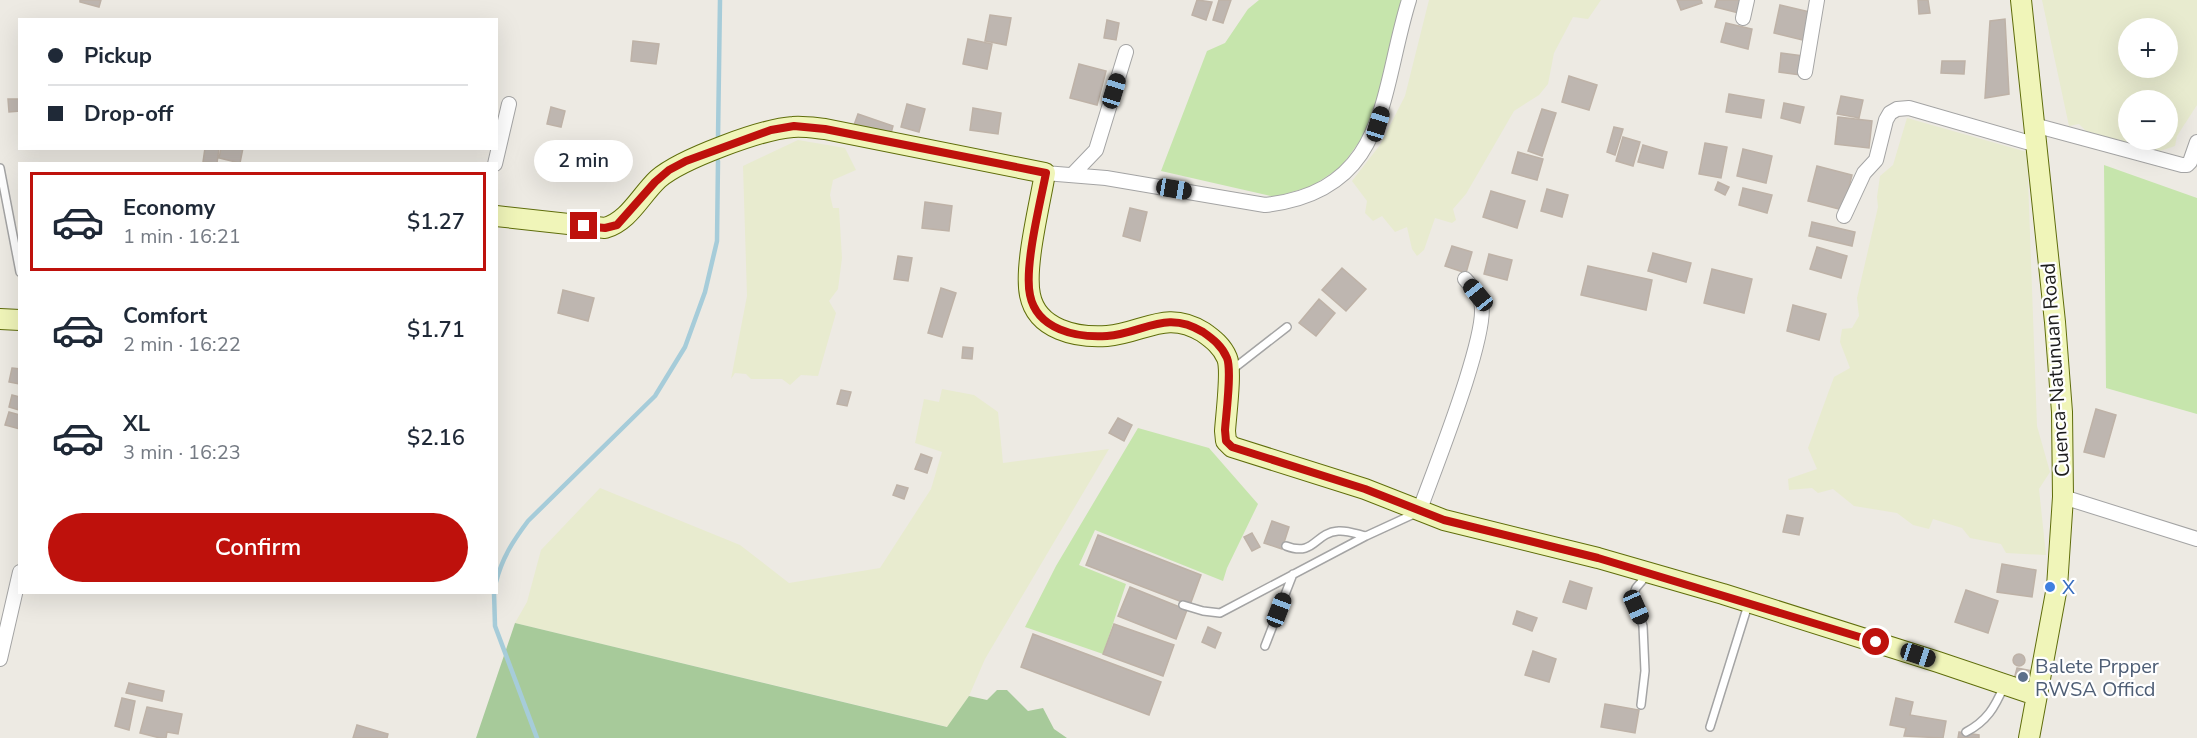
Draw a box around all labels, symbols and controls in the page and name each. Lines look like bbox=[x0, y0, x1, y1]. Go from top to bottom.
map controls bbox=[2118, 18, 2178, 150]
button: + bbox=[2118, 18, 2178, 78]
text: Pickup bbox=[84, 41, 152, 71]
car bbox=[1100, 71, 1128, 111]
button: − bbox=[2118, 90, 2178, 150]
text: Drop-off bbox=[84, 99, 173, 129]
car bbox=[1364, 104, 1392, 144]
callout: 2 min bbox=[534, 139, 634, 181]
text: 2 min bbox=[558, 147, 609, 174]
car bbox=[1155, 177, 1193, 201]
text: Economy bbox=[123, 193, 215, 223]
icon: car bbox=[51, 195, 105, 249]
text: $1.27 bbox=[407, 207, 465, 237]
route end bbox=[570, 212, 597, 239]
text: 1 min · 16:21 bbox=[123, 223, 241, 250]
street label: Cuenca-Natunuan Road bbox=[2035, 262, 2076, 478]
car bbox=[1460, 275, 1496, 315]
text: Comfort bbox=[123, 301, 207, 331]
icon: car bbox=[51, 303, 105, 357]
text: $1.71 bbox=[407, 315, 465, 345]
text: 2 min · 16:22 bbox=[123, 331, 241, 358]
text: XL bbox=[123, 409, 150, 439]
icon: car bbox=[51, 411, 105, 465]
text: $2.16 bbox=[407, 423, 465, 453]
text: 3 min · 16:23 bbox=[123, 439, 241, 466]
button: Confirm bbox=[48, 513, 468, 582]
place label: X bbox=[2062, 574, 2075, 601]
marker: X bbox=[2043, 580, 2057, 594]
car bbox=[1620, 587, 1652, 627]
car bbox=[1264, 590, 1294, 630]
route start bbox=[1862, 628, 1889, 655]
car bbox=[1898, 641, 1938, 669]
place label: Balete Prpper RWSA Officd bbox=[2035, 653, 2159, 703]
marker: Balete Prpper RWSA Officd bbox=[2016, 670, 2030, 684]

